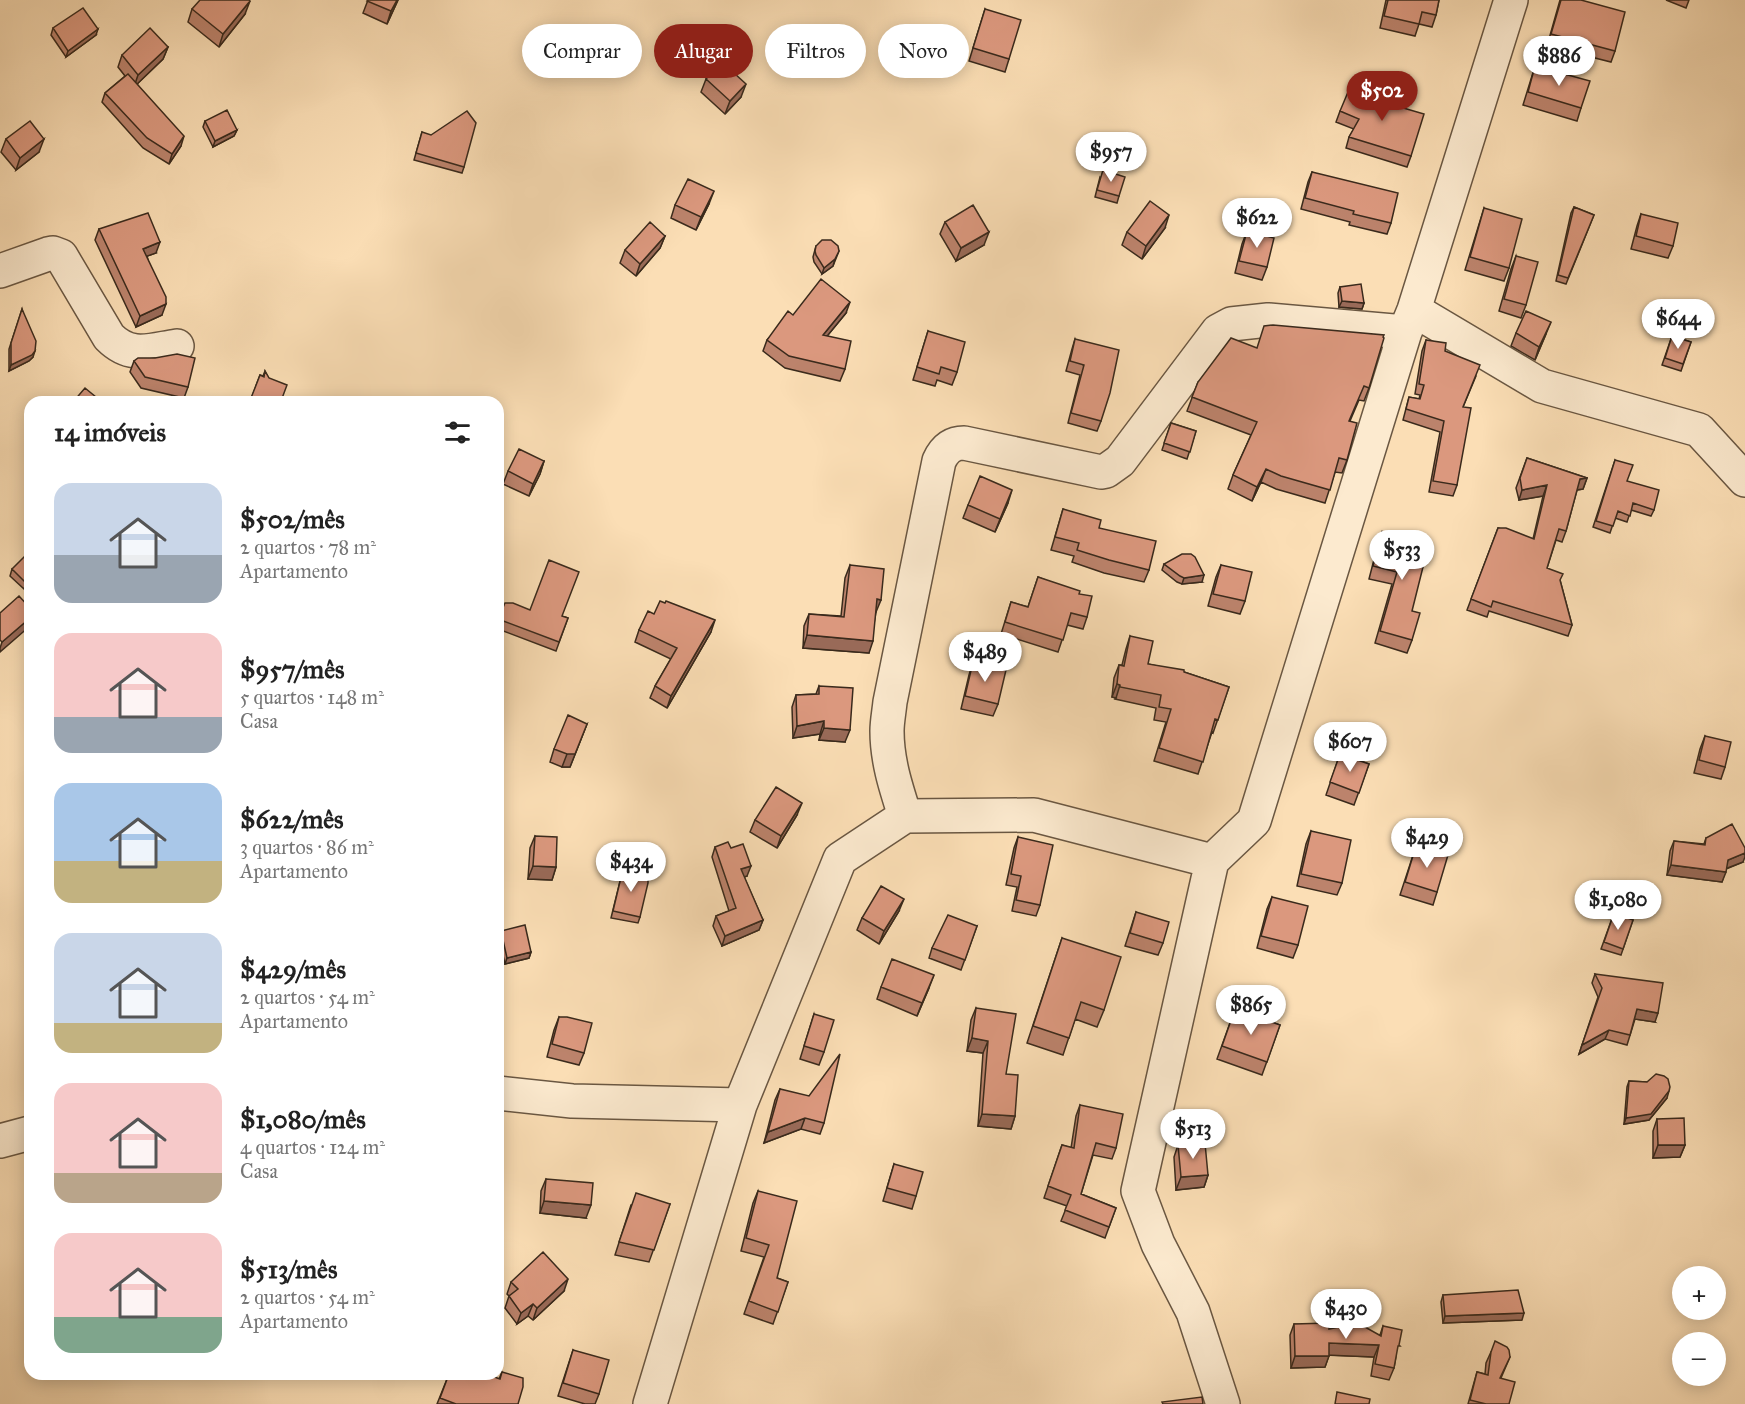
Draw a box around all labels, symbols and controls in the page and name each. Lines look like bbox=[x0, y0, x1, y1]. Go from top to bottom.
chip: Comprar bbox=[522, 24, 642, 78]
chip: Alugar bbox=[654, 24, 753, 78]
chip: Filtros bbox=[765, 24, 866, 78]
chip: Novo bbox=[878, 24, 969, 78]
pin: $886 bbox=[1523, 36, 1595, 87]
text: $886 bbox=[1537, 43, 1581, 67]
pin: $502 bbox=[1346, 71, 1418, 122]
text: $502 bbox=[1361, 78, 1403, 102]
pin: $957 bbox=[1075, 132, 1147, 183]
text: $957 bbox=[1090, 139, 1132, 163]
pin: $622 bbox=[1221, 198, 1293, 249]
text: $622 bbox=[1236, 205, 1278, 229]
pin: $644 bbox=[1642, 299, 1714, 350]
text: $644 bbox=[1656, 306, 1700, 330]
text: 14 imóveis bbox=[54, 416, 166, 448]
icon: filters bbox=[441, 416, 474, 449]
text: $502/mês bbox=[240, 503, 345, 535]
icon: home bbox=[102, 507, 174, 579]
pin: $533 bbox=[1366, 530, 1438, 581]
text: 2 quartos · 78 m² bbox=[240, 535, 376, 559]
text: $533 bbox=[1383, 537, 1421, 561]
text: Apartamento bbox=[240, 559, 348, 583]
pin: $489 bbox=[949, 632, 1021, 683]
text: $489 bbox=[963, 639, 1007, 663]
text: $957/mês bbox=[240, 653, 344, 685]
icon: home bbox=[102, 657, 174, 729]
text: 5 quartos · 148 m² bbox=[240, 685, 384, 709]
text: Casa bbox=[240, 709, 278, 733]
pin: $607 bbox=[1314, 722, 1386, 773]
text: $607 bbox=[1328, 729, 1372, 753]
text: $622/mês bbox=[240, 803, 344, 835]
icon: home bbox=[102, 807, 174, 879]
pin: $429 bbox=[1391, 818, 1463, 869]
text: $429 bbox=[1405, 825, 1449, 849]
text: 3 quartos · 86 m² bbox=[240, 835, 374, 859]
pin: $434 bbox=[595, 842, 667, 893]
text: $434 bbox=[610, 849, 652, 873]
text: Apartamento bbox=[240, 859, 348, 883]
pin: $1,080 bbox=[1569, 880, 1667, 931]
text: $1,080 bbox=[1589, 887, 1647, 911]
text: $429/mês bbox=[240, 953, 346, 985]
icon: home bbox=[102, 957, 174, 1029]
text: 2 quartos · 54 m² bbox=[240, 985, 375, 1009]
pin: $865 bbox=[1215, 985, 1287, 1036]
text: $865 bbox=[1230, 992, 1272, 1016]
text: Apartamento bbox=[240, 1009, 348, 1033]
text: $1,080/mês bbox=[240, 1103, 366, 1135]
icon: home bbox=[102, 1107, 174, 1179]
pin: $513 bbox=[1157, 1109, 1229, 1160]
text: $513 bbox=[1174, 1116, 1212, 1140]
text: 4 quartos · 124 m² bbox=[240, 1135, 385, 1159]
text: Casa bbox=[240, 1159, 278, 1183]
text: $513/mês bbox=[240, 1253, 337, 1285]
icon: home bbox=[102, 1257, 174, 1329]
map controls bbox=[1672, 1266, 1726, 1386]
button: + bbox=[1672, 1266, 1726, 1320]
text: 2 quartos · 54 m² bbox=[240, 1285, 375, 1309]
pin: $430 bbox=[1310, 1289, 1382, 1340]
text: $430 bbox=[1325, 1296, 1367, 1320]
text: Apartamento bbox=[240, 1309, 348, 1333]
button: − bbox=[1672, 1332, 1726, 1386]

